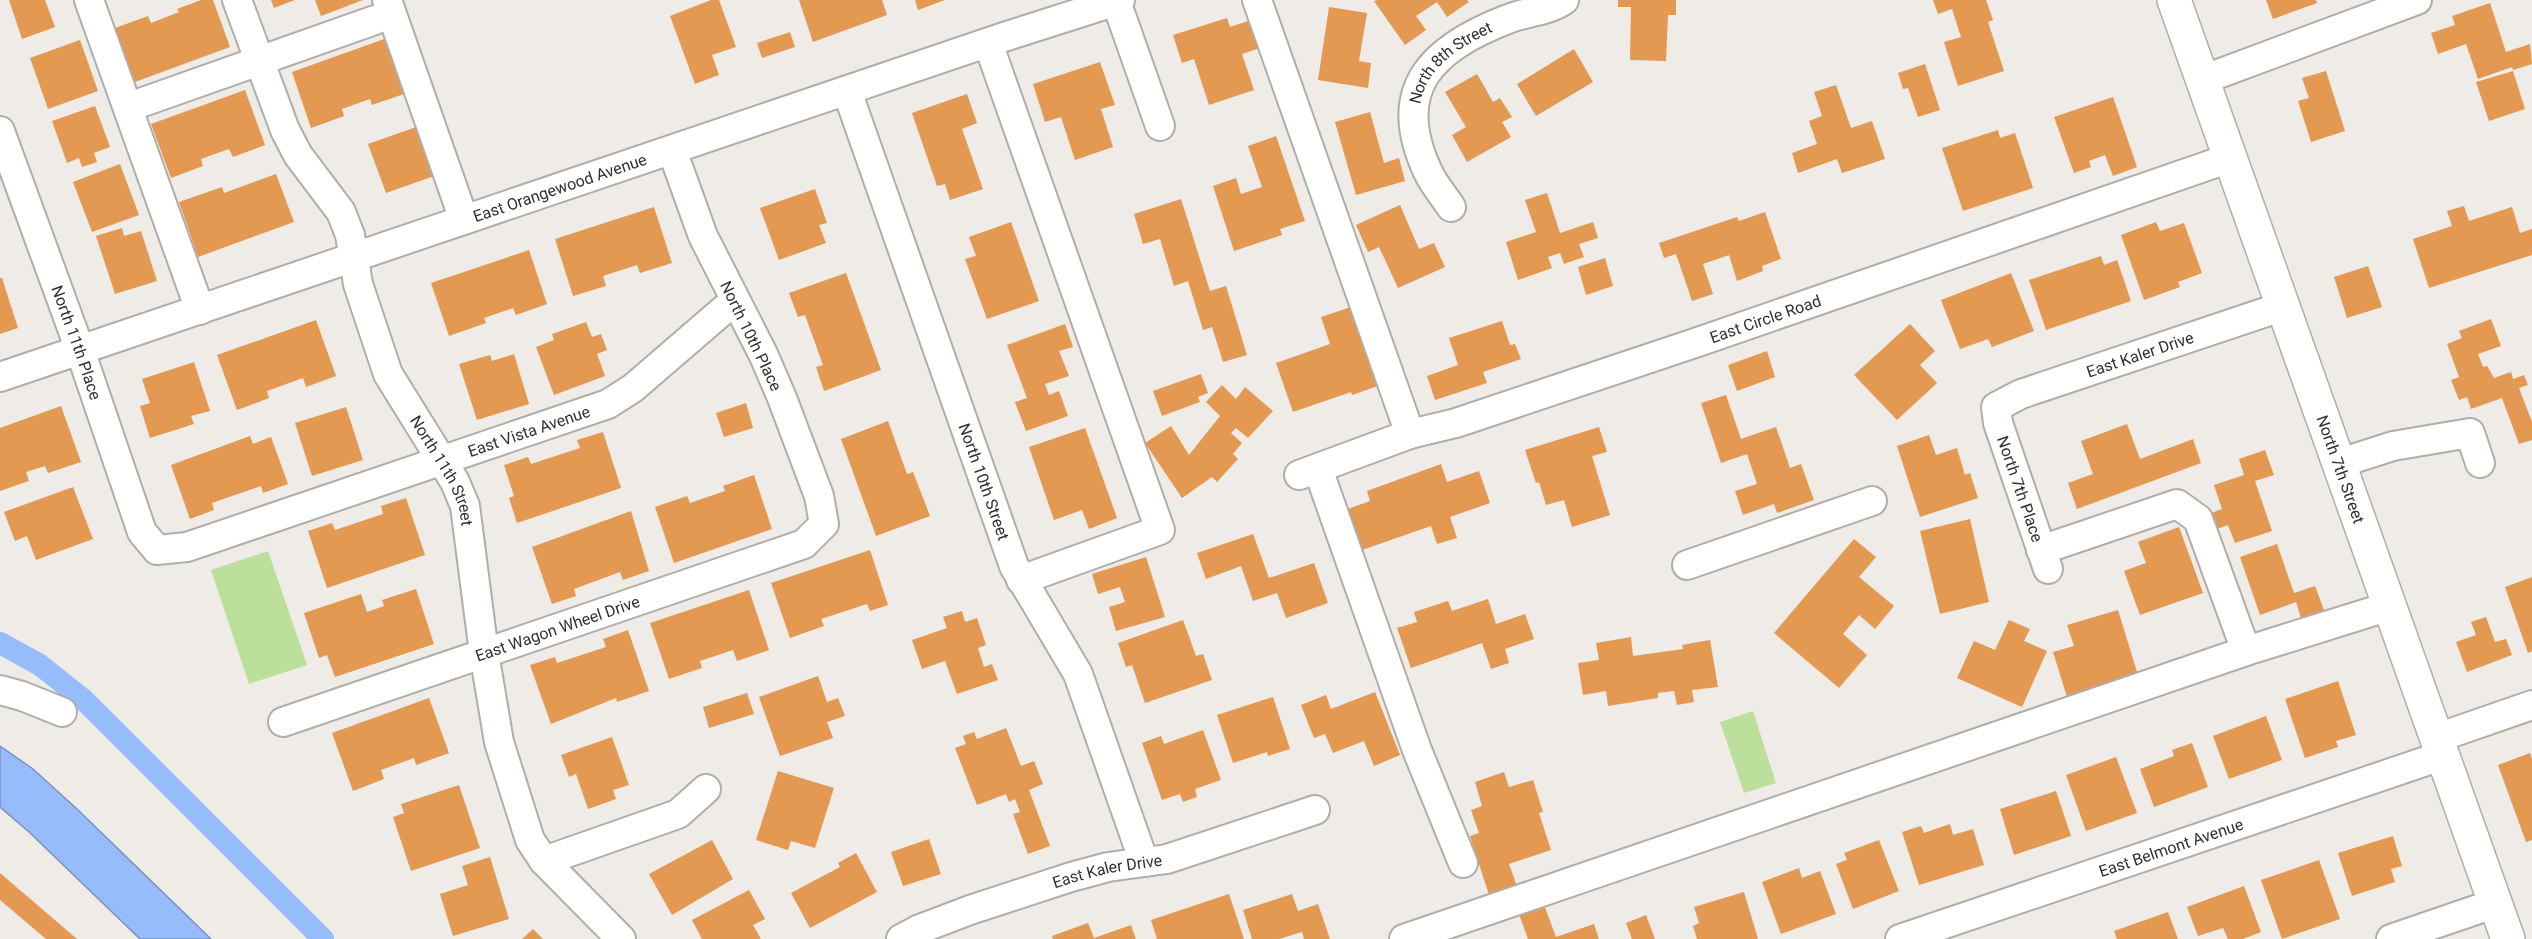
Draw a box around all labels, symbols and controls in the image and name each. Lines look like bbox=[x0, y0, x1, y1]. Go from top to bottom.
street label: North 8th Street bbox=[1405, 17, 1495, 105]
street label: East Orangewood Avenue bbox=[471, 149, 649, 226]
street label: North 10th Place bbox=[716, 278, 786, 394]
street label: North 11th Place bbox=[48, 283, 106, 402]
street label: East Circle Road bbox=[1707, 291, 1823, 347]
street label: East Kaler Drive bbox=[2084, 327, 2196, 381]
street label: East Vista Avenue bbox=[465, 401, 592, 460]
street label: North 11th Street bbox=[406, 412, 477, 527]
street label: North 7th Street bbox=[2313, 412, 2369, 526]
street label: North 10th Street bbox=[955, 421, 1014, 543]
street label: North 7th Place bbox=[1993, 433, 2047, 545]
street label: East Wagon Wheel Drive bbox=[473, 591, 642, 665]
street label: East Belmont Avenue bbox=[2096, 814, 2246, 881]
street label: East Kaler Drive bbox=[1050, 850, 1163, 892]

